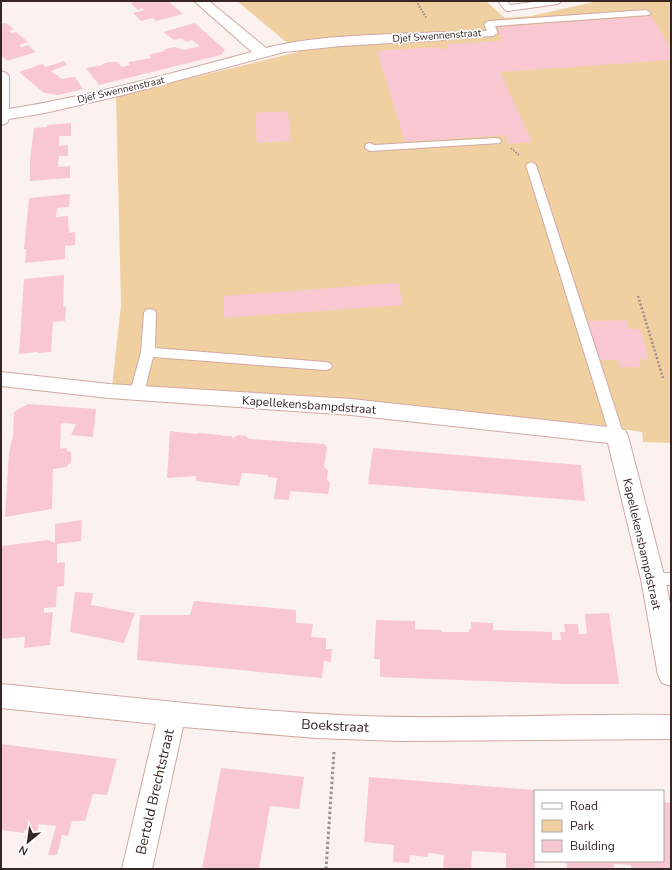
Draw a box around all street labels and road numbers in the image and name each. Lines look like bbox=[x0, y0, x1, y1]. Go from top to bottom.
street label: Djef Swennenstraat bbox=[392, 26, 482, 46]
street label: Djef Swennenstraat bbox=[76, 73, 166, 107]
street label: Kapellekensbampdstraat bbox=[242, 392, 377, 418]
street label: Kapellekensbampdstraat bbox=[619, 477, 665, 612]
street label: Boekstraat bbox=[301, 715, 369, 737]
street label: Bertold Brechtstraat bbox=[131, 727, 179, 857]

